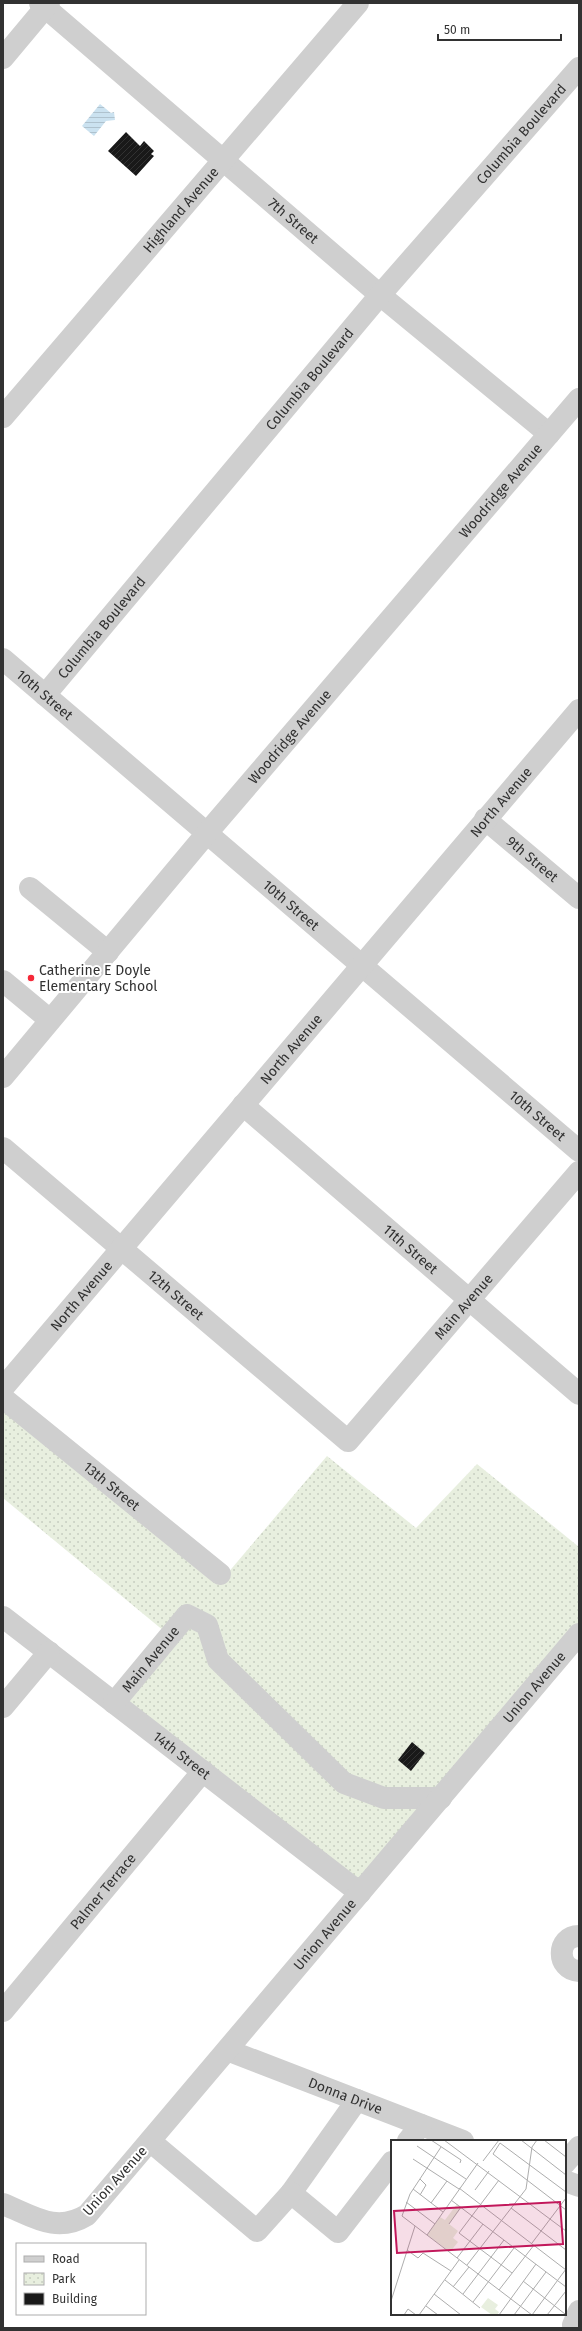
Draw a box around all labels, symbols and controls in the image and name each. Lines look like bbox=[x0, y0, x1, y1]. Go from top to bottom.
scale bar bbox=[438, 16, 561, 42]
text: 50 m bbox=[444, 23, 470, 37]
street label: Columbia Boulevard bbox=[473, 80, 570, 188]
street label: Highland Avenue bbox=[139, 163, 222, 256]
street label: 7th Street bbox=[265, 194, 323, 248]
street label: Columbia Boulevard bbox=[262, 325, 357, 434]
street label: Woodridge Avenue bbox=[455, 440, 546, 541]
street label: Columbia Boulevard bbox=[54, 573, 149, 682]
street label: 10th Street bbox=[13, 666, 77, 724]
street label: Woodridge Avenue bbox=[244, 686, 335, 787]
street label: North Avenue bbox=[466, 763, 535, 840]
street label: 9th Street bbox=[503, 832, 563, 886]
street label: 10th Street bbox=[259, 876, 324, 935]
place label: Catherine E Doyle Elementary School bbox=[39, 962, 157, 995]
marker: Catherine E Doyle Elementary School bbox=[26, 973, 36, 983]
street label: North Avenue bbox=[257, 1010, 326, 1087]
street label: 10th Street bbox=[506, 1087, 570, 1145]
street label: 11th Street bbox=[380, 1221, 442, 1278]
street label: North Avenue bbox=[47, 1257, 116, 1334]
street label: 12th Street bbox=[145, 1266, 208, 1324]
street label: Main Avenue bbox=[431, 1270, 496, 1343]
street label: 13th Street bbox=[80, 1458, 144, 1515]
street label: Main Avenue bbox=[118, 1623, 183, 1696]
street label: Union Avenue bbox=[499, 1648, 569, 1726]
street label: 14th Street bbox=[149, 1728, 215, 1783]
street label: Palmer Terrace bbox=[66, 1850, 139, 1933]
street label: Union Avenue bbox=[290, 1895, 360, 1973]
street label: Donna Drive bbox=[306, 2074, 385, 2118]
inset map bbox=[391, 2140, 566, 2315]
street label: Union Avenue bbox=[79, 2143, 151, 2219]
legend bbox=[16, 2243, 146, 2315]
text: Road bbox=[52, 2252, 80, 2266]
text: Park bbox=[52, 2272, 76, 2286]
text: Building bbox=[52, 2292, 98, 2306]

